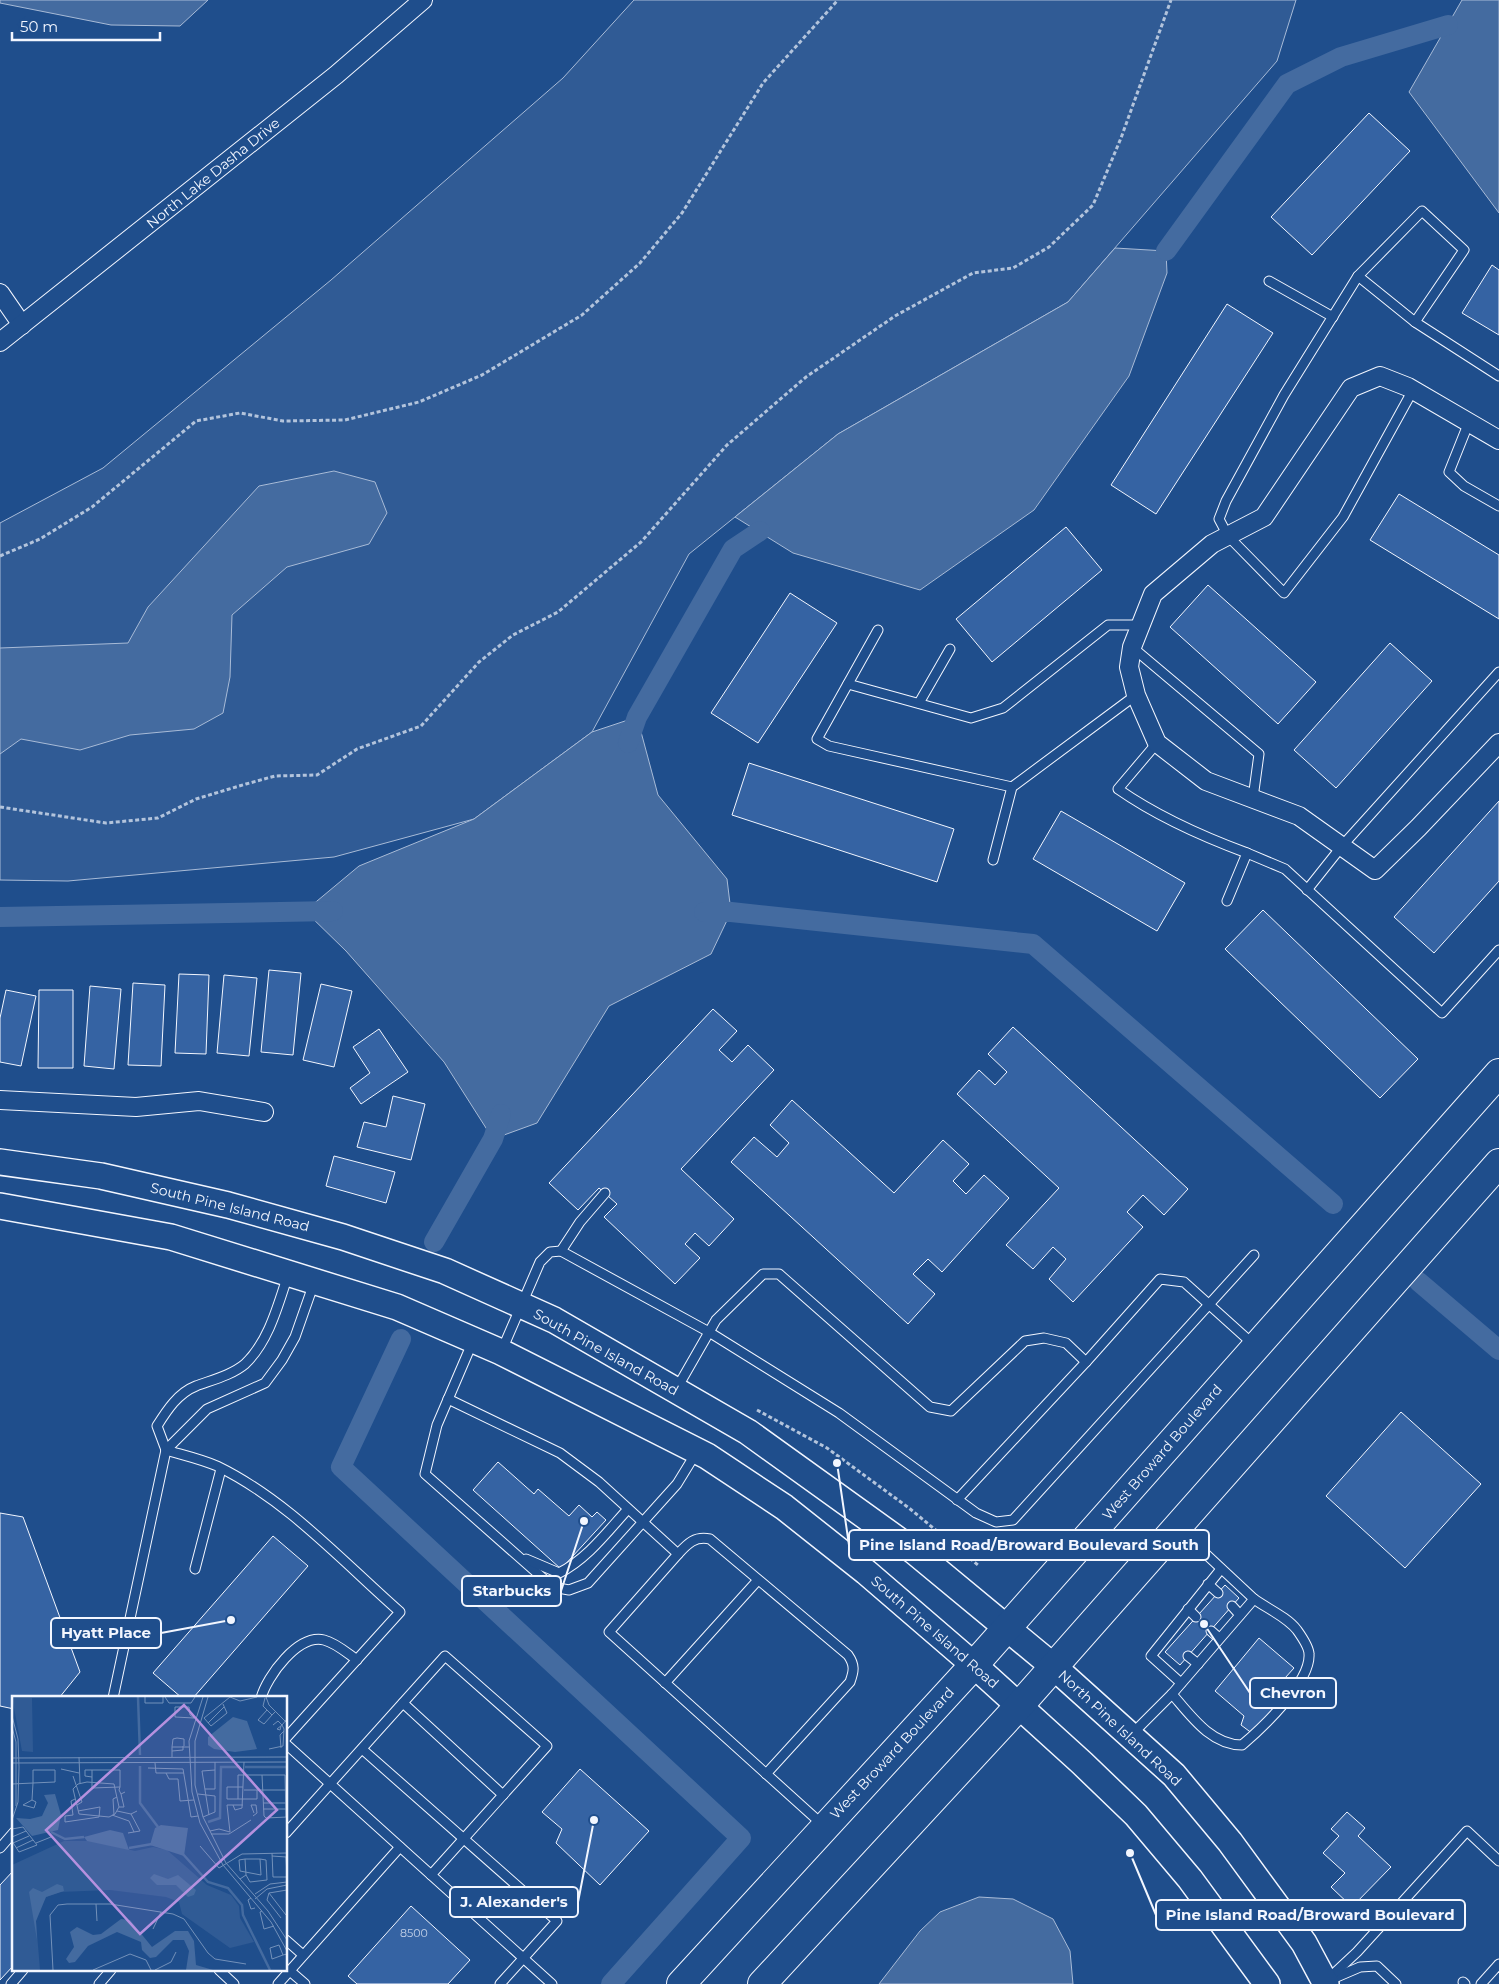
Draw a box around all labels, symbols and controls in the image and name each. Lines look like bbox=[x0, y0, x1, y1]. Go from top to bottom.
scale bar bbox=[12, 10, 160, 42]
text: 50 m bbox=[20, 17, 58, 36]
street label: North Lake Dasha Drive bbox=[143, 114, 283, 232]
street label: South Pine Island Road bbox=[149, 1179, 311, 1235]
street label: South Pine Island Road bbox=[530, 1305, 682, 1399]
street label: West Broward Boulevard bbox=[1098, 1380, 1226, 1524]
callout: Pine Island Road/Broward Boulevard South bbox=[849, 1530, 1209, 1560]
text: Pine Island Road/Broward Boulevard South bbox=[859, 1535, 1199, 1554]
street label: South Pine Island Road bbox=[867, 1572, 1003, 1692]
callout: Starbucks bbox=[462, 1576, 561, 1606]
text: Starbucks bbox=[473, 1581, 551, 1600]
callout: Hyatt Place bbox=[51, 1618, 161, 1648]
text: Hyatt Place bbox=[61, 1623, 151, 1642]
street label: North Pine Island Road bbox=[1054, 1666, 1186, 1790]
callout: Chevron bbox=[1250, 1678, 1336, 1708]
street label: West Broward Boulevard bbox=[826, 1683, 958, 1823]
text: Chevron bbox=[1260, 1683, 1326, 1702]
inset map bbox=[12, 1696, 288, 1972]
callout: J. Alexander's bbox=[450, 1887, 578, 1917]
text: J. Alexander's bbox=[459, 1892, 568, 1911]
callout: Pine Island Road/Broward Boulevard bbox=[1156, 1900, 1465, 1930]
text: Pine Island Road/Broward Boulevard bbox=[1165, 1905, 1455, 1924]
house number: 8500 bbox=[400, 1926, 428, 1940]

